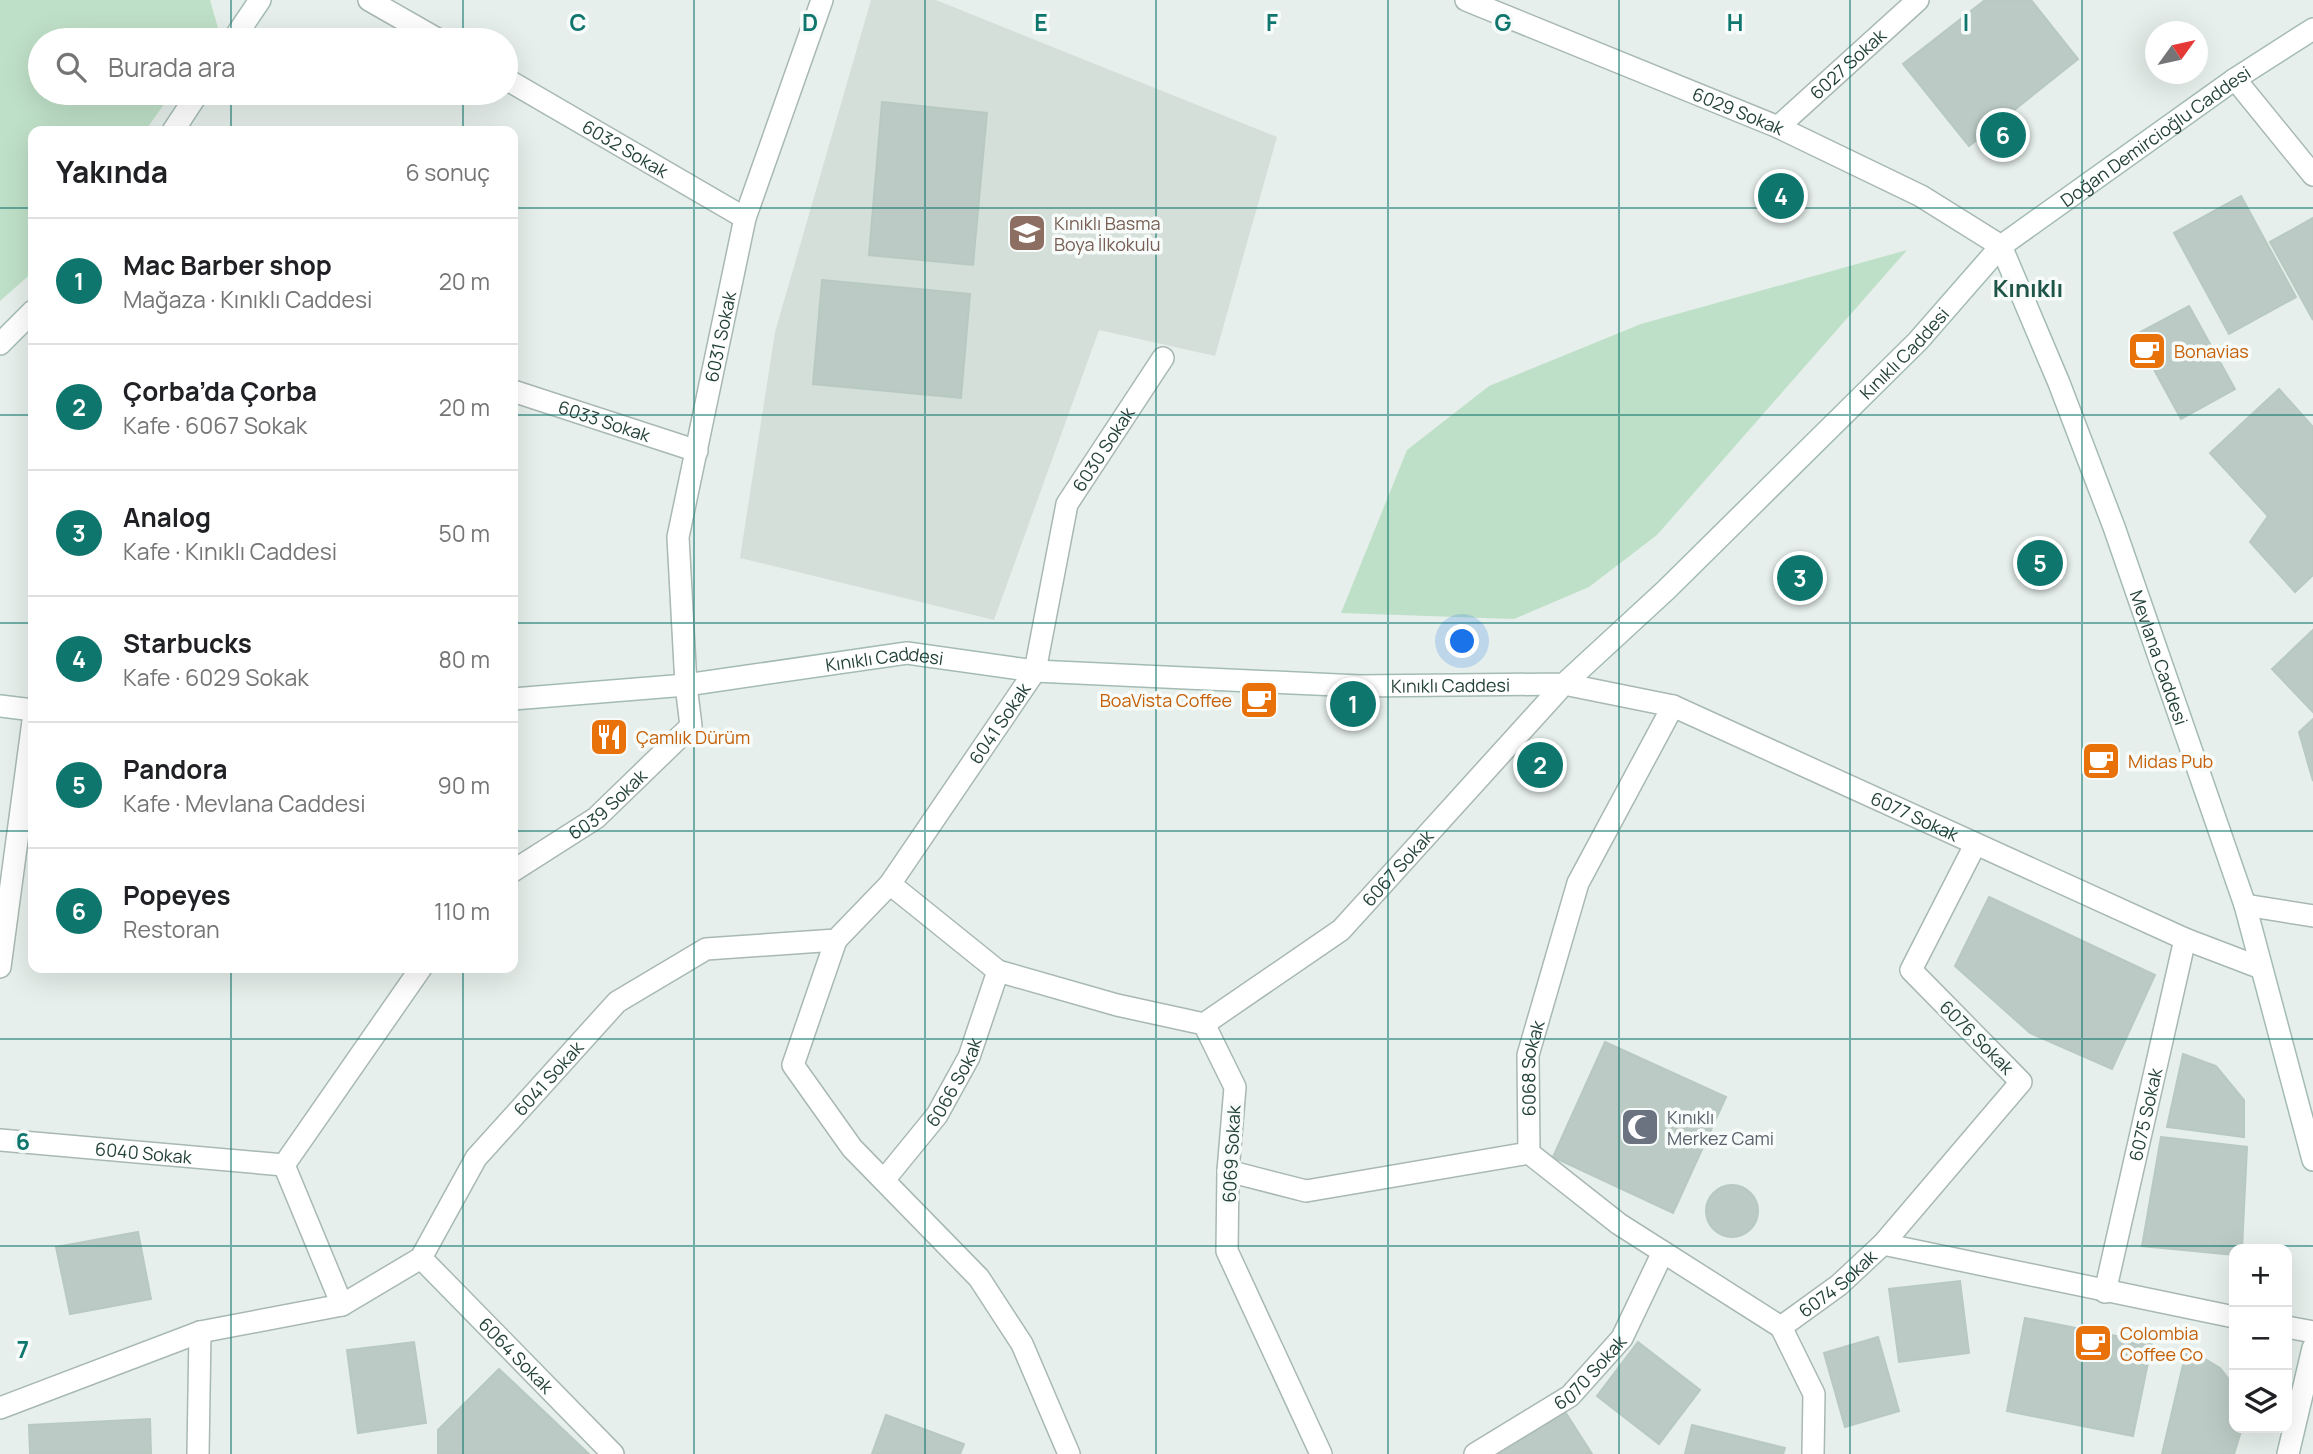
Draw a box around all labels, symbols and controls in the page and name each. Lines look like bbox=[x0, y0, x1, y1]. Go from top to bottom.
text: C bbox=[570, 6, 587, 38]
text: D bbox=[802, 6, 818, 38]
text: E bbox=[1034, 6, 1048, 38]
text: F bbox=[1266, 6, 1278, 38]
text: G bbox=[1495, 6, 1512, 38]
text: H bbox=[1727, 6, 1743, 38]
text: I bbox=[1963, 6, 1969, 38]
north arrow bbox=[2145, 21, 2208, 84]
street label: 6027 Sokak bbox=[1804, 22, 1892, 105]
search box bbox=[28, 28, 518, 105]
icon: search bbox=[52, 48, 90, 86]
text: Burada ara bbox=[108, 49, 235, 85]
street label: Doğan Demircioğlu Caddesi bbox=[2055, 60, 2255, 212]
street label: 6029 Sokak bbox=[1689, 81, 1789, 141]
pin: 6 bbox=[1980, 109, 2026, 161]
street label: 6032 Sokak bbox=[578, 114, 674, 183]
text: Yakında bbox=[56, 151, 168, 192]
text: 6 sonuç bbox=[405, 156, 490, 188]
pin: 4 bbox=[1758, 170, 1804, 222]
place label: Kınıklı Basma Boya İlkokulu bbox=[1054, 211, 1160, 256]
school or university icon: Kınıklı Basma Boya İlkokulu bbox=[1006, 212, 1048, 254]
text: Mac Barber shop bbox=[123, 247, 332, 283]
text: 1 bbox=[74, 265, 84, 297]
text: 20 m bbox=[439, 265, 490, 297]
district label: Kınıklı bbox=[1993, 271, 2063, 304]
text: Mağaza · Kınıklı Caddesi bbox=[123, 283, 372, 315]
street label: 6031 Sokak bbox=[699, 288, 742, 384]
street label: Kınıklı Caddesi bbox=[1854, 302, 1954, 404]
cafe icon: Bonavias bbox=[2126, 330, 2168, 372]
place label: Bonavias bbox=[2174, 339, 2249, 363]
text: Çorba’da Çorba bbox=[123, 373, 317, 409]
text: 2 bbox=[72, 391, 86, 423]
text: 20 m bbox=[439, 391, 490, 423]
street label: 6033 Sokak bbox=[555, 395, 654, 447]
street label: 6030 Sokak bbox=[1067, 401, 1140, 496]
text: Kafe · 6067 Sokak bbox=[123, 409, 307, 441]
text: Analog bbox=[123, 499, 211, 535]
text: 3 bbox=[72, 517, 86, 549]
text: 50 m bbox=[439, 517, 490, 549]
text: Kafe · Kınıklı Caddesi bbox=[123, 535, 337, 567]
pin: 5 bbox=[2017, 537, 2063, 589]
pin: 3 bbox=[1777, 552, 1823, 604]
street label: Mevlana Caddesi bbox=[2125, 587, 2194, 728]
your location bbox=[1445, 624, 1479, 658]
text: Starbucks bbox=[123, 625, 252, 661]
street label: Kınıklı Caddesi bbox=[824, 641, 945, 677]
text: 4 bbox=[72, 643, 86, 675]
text: 80 m bbox=[439, 643, 490, 675]
text: Kafe · 6029 Sokak bbox=[123, 661, 309, 693]
street label: Kınıklı Caddesi bbox=[1391, 673, 1510, 698]
street label: 6041 Sokak bbox=[963, 677, 1036, 768]
pin: 1 bbox=[1330, 678, 1376, 730]
cafe icon: BoaVista Coffee bbox=[1238, 679, 1280, 721]
place label: BoaVista Coffee bbox=[1100, 688, 1232, 712]
restaurant icon: Çamlık Dürüm bbox=[588, 716, 630, 758]
place label: Çamlık Dürüm bbox=[636, 725, 750, 749]
pin: 2 bbox=[1517, 739, 1563, 791]
cafe icon: Midas Pub bbox=[2080, 740, 2122, 782]
place label: Midas Pub bbox=[2128, 749, 2213, 773]
text: Pandora bbox=[123, 751, 227, 787]
street label: 6039 Sokak bbox=[564, 763, 652, 845]
text: 5 bbox=[72, 769, 86, 801]
text: 90 m bbox=[438, 769, 490, 801]
street label: 6077 Sokak bbox=[1867, 786, 1963, 847]
text: Kafe · Mevlana Caddesi bbox=[123, 787, 366, 819]
street label: 6067 Sokak bbox=[1356, 824, 1439, 911]
text: Popeyes bbox=[123, 877, 231, 913]
text: 6 bbox=[72, 895, 86, 927]
text: 110 m bbox=[434, 895, 490, 927]
text: Restoran bbox=[123, 913, 220, 945]
street label: 6076 Sokak bbox=[1935, 995, 2020, 1080]
street label: 6068 Sokak bbox=[1516, 1016, 1550, 1116]
street label: 6066 Sokak bbox=[920, 1033, 987, 1132]
street label: 6041 Sokak bbox=[508, 1035, 589, 1121]
street label: 6075 Sokak bbox=[2123, 1065, 2168, 1163]
street label: 6069 Sokak bbox=[1216, 1104, 1246, 1203]
place label: Kınıklı Merkez Cami bbox=[1667, 1105, 1774, 1150]
mosque icon: Kınıklı Merkez Cami bbox=[1619, 1106, 1661, 1148]
text: 6 bbox=[16, 1125, 30, 1157]
street label: 6040 Sokak bbox=[94, 1136, 194, 1169]
street label: 6074 Sokak bbox=[1794, 1243, 1882, 1323]
map controls bbox=[2229, 1244, 2292, 1433]
button: + bbox=[2229, 1244, 2292, 1307]
button: − bbox=[2229, 1307, 2292, 1370]
street label: 6064 Sokak bbox=[474, 1312, 559, 1399]
place label: Colombia Coffee Co bbox=[2120, 1321, 2203, 1366]
cafe icon: Colombia Coffee Co bbox=[2072, 1322, 2114, 1364]
street label: 6070 Sokak bbox=[1549, 1329, 1632, 1415]
text: 7 bbox=[17, 1333, 29, 1365]
button: layers bbox=[2229, 1370, 2292, 1433]

